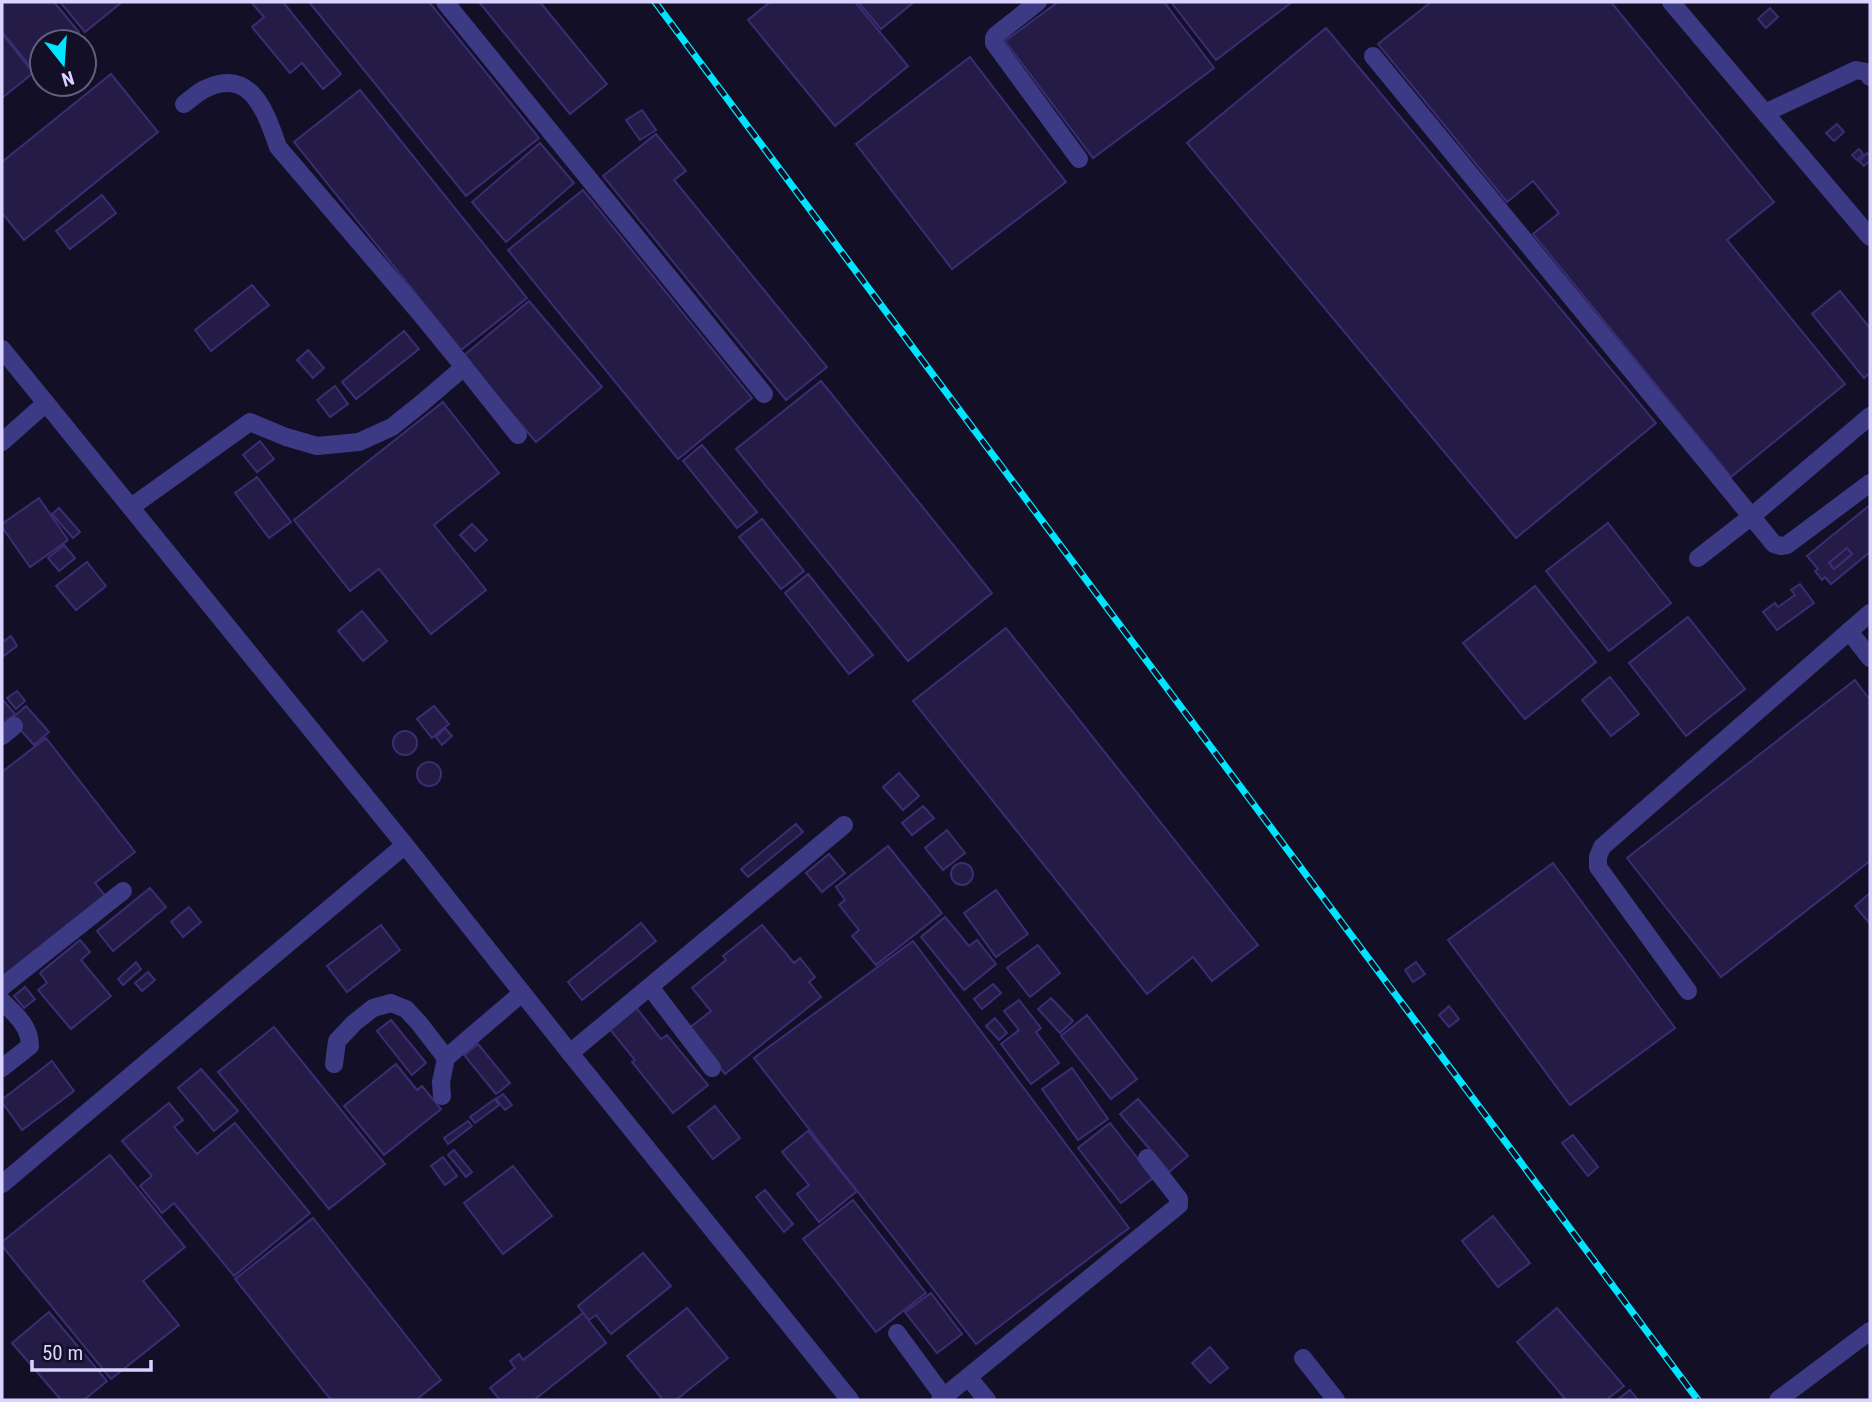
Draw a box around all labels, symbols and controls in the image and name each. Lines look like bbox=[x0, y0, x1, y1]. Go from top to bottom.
north arrow bbox=[28, 28, 98, 98]
text: N bbox=[59, 66, 77, 91]
scale bar bbox=[32, 1328, 150, 1372]
text: 50 m bbox=[42, 1341, 83, 1365]

